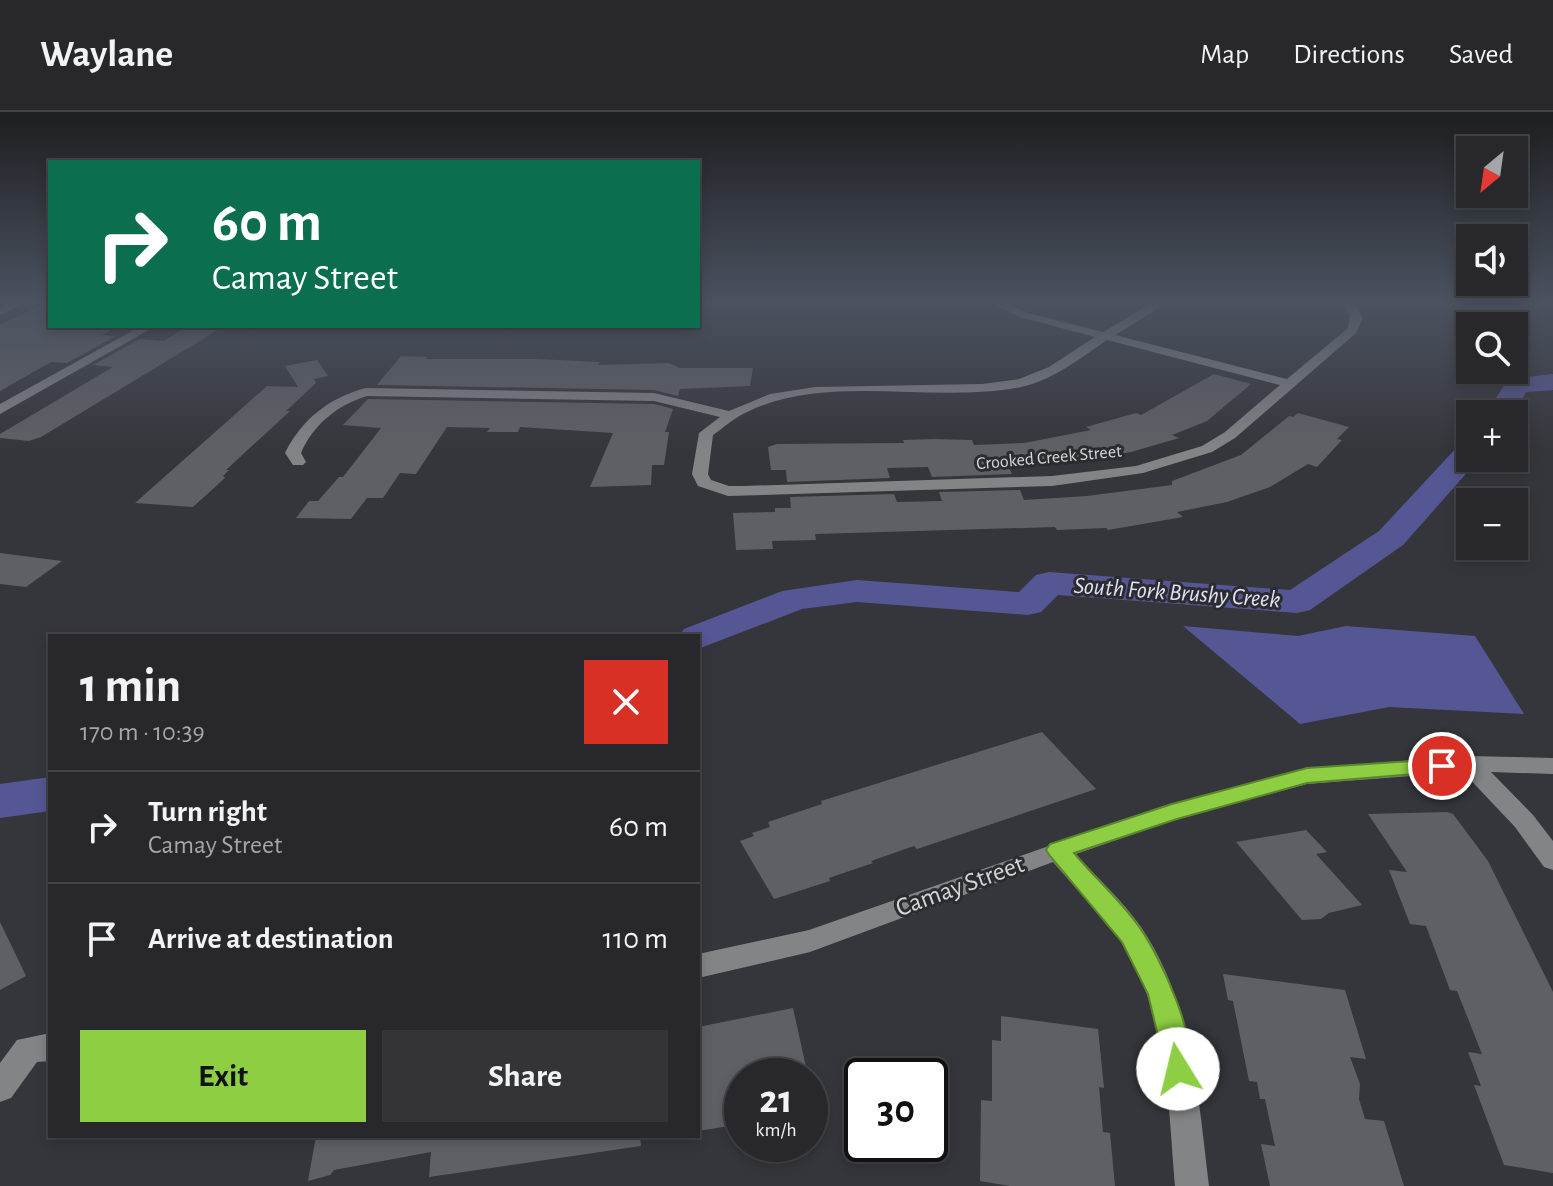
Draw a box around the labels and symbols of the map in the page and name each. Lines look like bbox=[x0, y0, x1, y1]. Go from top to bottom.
north arrow bbox=[1456, 136, 1528, 208]
street label: Crooked Creek Street bbox=[976, 443, 1123, 473]
water label: South Fork Brushy Creek bbox=[1073, 574, 1281, 612]
pin bbox=[1408, 732, 1476, 800]
street label: Camay Street bbox=[892, 851, 1028, 921]
position arrow bbox=[1136, 1027, 1220, 1111]
speed limit sign: 30 bbox=[844, 1058, 948, 1162]

